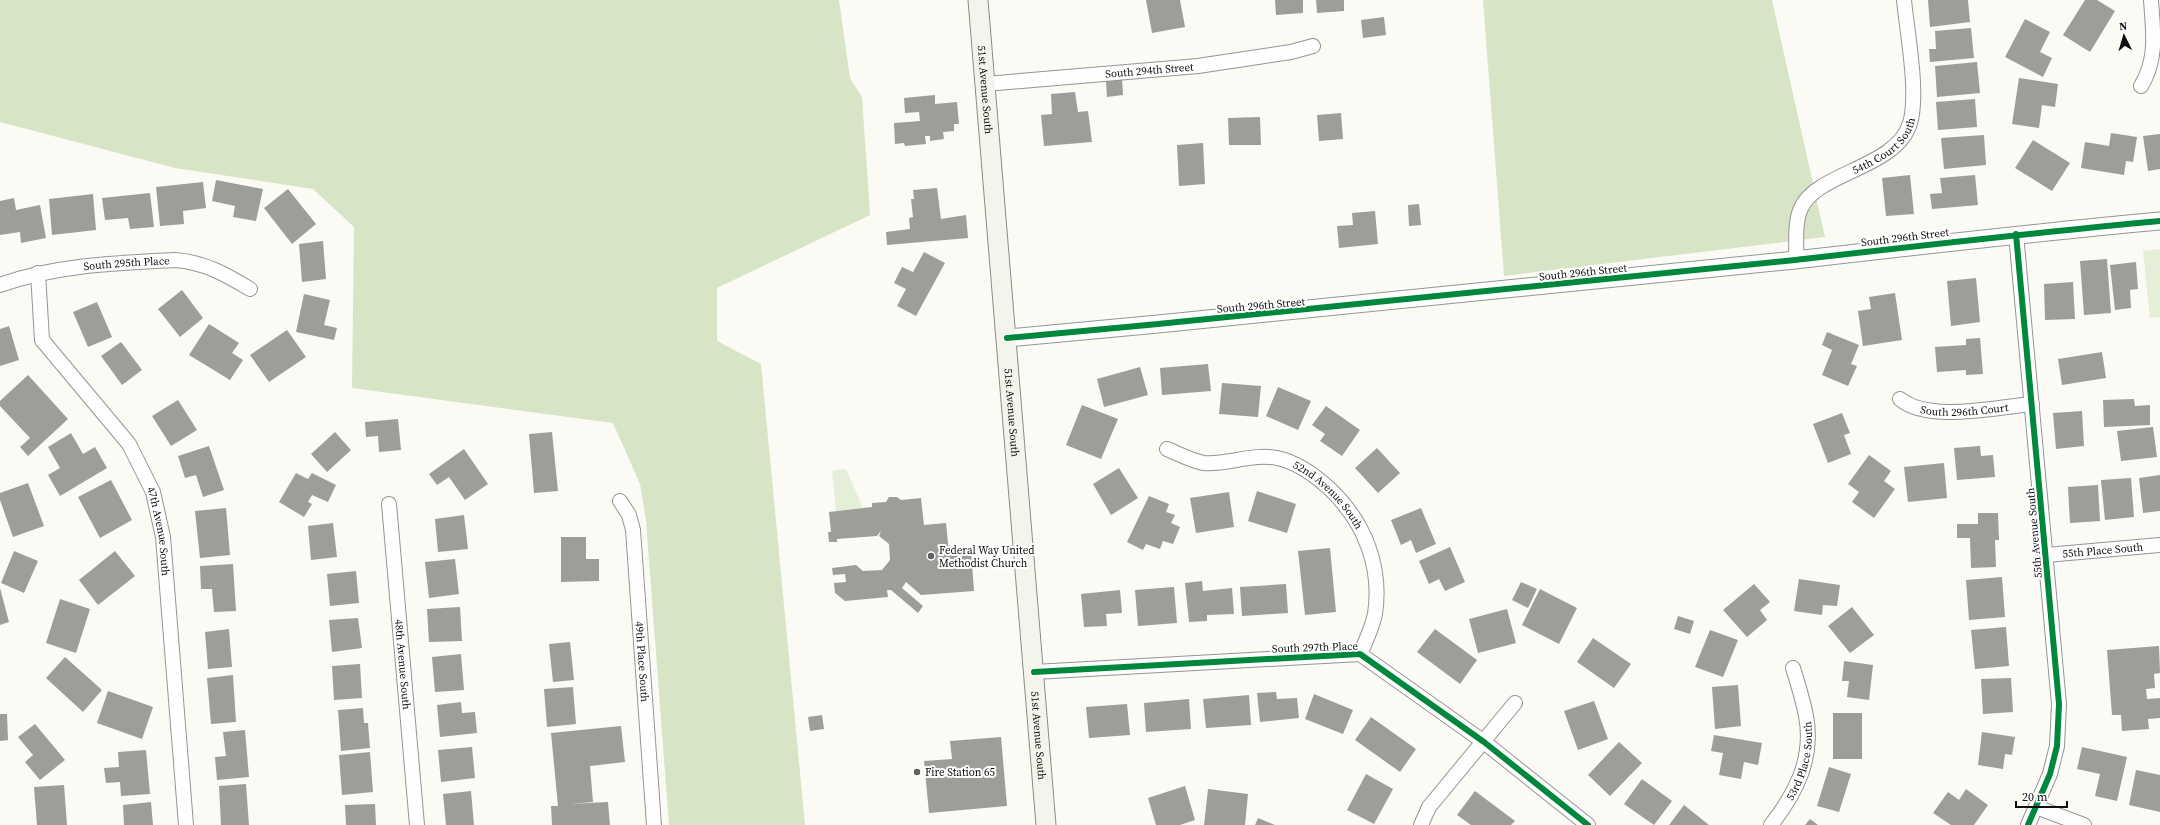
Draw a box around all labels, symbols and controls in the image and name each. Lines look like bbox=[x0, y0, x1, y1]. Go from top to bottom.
north arrow bbox=[2104, 16, 2144, 56]
text: N bbox=[2119, 19, 2128, 34]
street label: 51st Avenue South bbox=[974, 45, 996, 135]
street label: South 294th Street bbox=[1105, 59, 1195, 82]
street label: 54th Court South bbox=[1850, 116, 1919, 178]
street label: South 296th Street bbox=[1860, 225, 1950, 250]
street label: South 295th Place bbox=[83, 253, 171, 274]
street label: South 296th Street bbox=[1538, 260, 1628, 285]
street label: South 296th Street bbox=[1216, 294, 1306, 317]
street label: 51st Avenue South bbox=[1000, 368, 1023, 458]
street label: South 296th Court bbox=[1919, 400, 2010, 420]
street label: 52nd Avenue South bbox=[1291, 457, 1366, 532]
street label: 47th Avenue South bbox=[143, 484, 173, 577]
street label: 55th Avenue South bbox=[2023, 487, 2046, 579]
street label: 55th Place South bbox=[2062, 539, 2144, 562]
place label: Federal Way United Methodist Church bbox=[939, 543, 1035, 571]
marker: Federal Way United Methodist Church bbox=[926, 551, 936, 561]
street label: 48th Avenue South bbox=[391, 619, 414, 711]
street label: 49th Place South bbox=[632, 621, 652, 703]
street label: South 297th Place bbox=[1272, 638, 1359, 656]
street label: 51st Avenue South bbox=[1027, 691, 1049, 781]
street label: 53rd Place South bbox=[1783, 720, 1816, 803]
place label: Fire Station 65 bbox=[925, 765, 996, 780]
marker: Fire Station 65 bbox=[912, 767, 922, 777]
scale bar bbox=[2016, 783, 2067, 809]
text: 20 m bbox=[2022, 789, 2048, 805]

